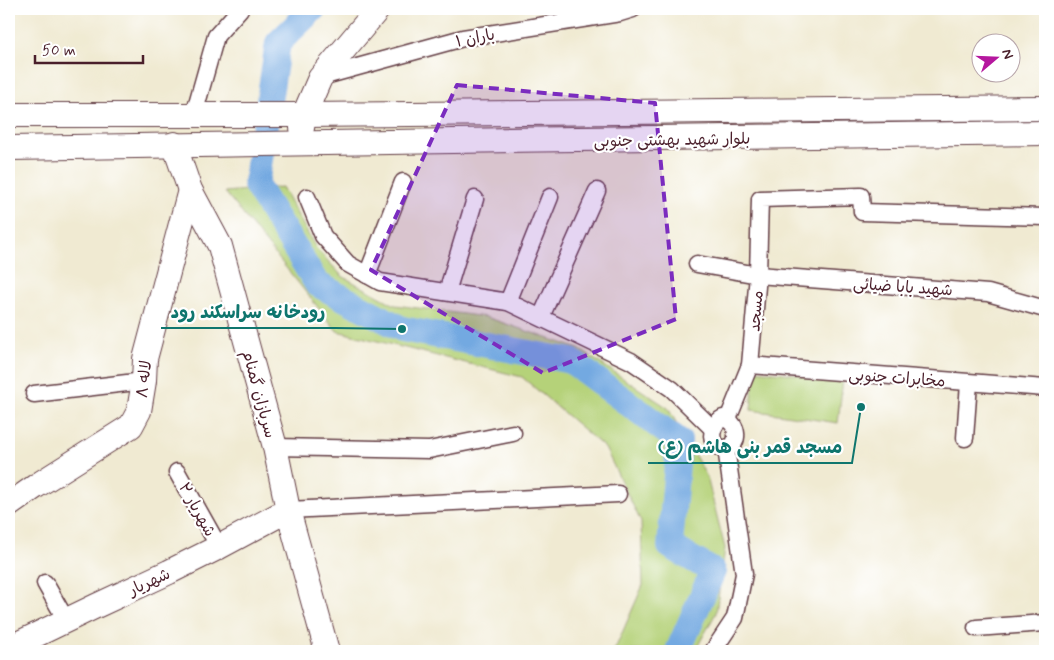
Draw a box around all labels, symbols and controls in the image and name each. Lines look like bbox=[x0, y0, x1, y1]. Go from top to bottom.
street label: باران ۱ bbox=[454, 24, 497, 53]
scale bar bbox=[35, 32, 142, 64]
north arrow bbox=[972, 32, 1022, 82]
text: 50 m bbox=[42, 41, 76, 61]
text: N bbox=[997, 47, 1017, 61]
street label: بلوار شهید بهشتی جنوبی bbox=[594, 129, 751, 152]
street label: شهيد بابا ضيائی bbox=[852, 274, 953, 301]
street label: مسجد bbox=[744, 290, 769, 333]
callout: رودخانه سراسکند رود bbox=[161, 295, 335, 328]
text: رودخانه سراسکند رود bbox=[171, 301, 325, 325]
street label: سربازان گمنام bbox=[236, 348, 280, 441]
street label: لاله ۸ bbox=[132, 359, 157, 399]
street label: مخابرات جنوبی bbox=[848, 365, 946, 392]
callout: مسجد قمر بنی هاشم (ع) bbox=[648, 430, 852, 463]
text: مسجد قمر بنی هاشم (ع) bbox=[658, 436, 842, 461]
street label: شهریار ۲ bbox=[173, 479, 220, 540]
street label: شهریار bbox=[124, 564, 174, 602]

